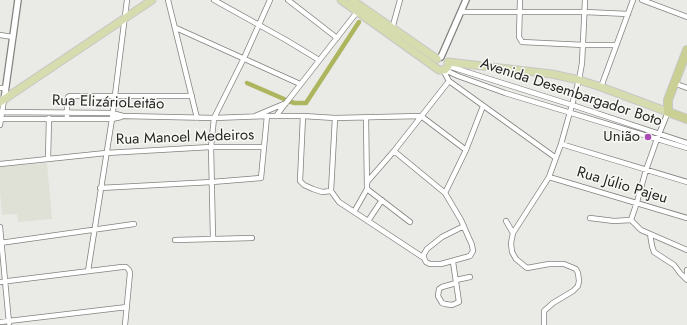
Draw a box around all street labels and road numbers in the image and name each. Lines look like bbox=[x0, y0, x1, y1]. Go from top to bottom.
street label: Avenida Desembargador Boto bbox=[478, 55, 664, 131]
street label: Rua ElizárioLeitão bbox=[52, 92, 164, 114]
street label: Rua Manoel Medeiros bbox=[116, 127, 254, 149]
street label: Rua Júlio Pajeu bbox=[574, 164, 670, 208]

